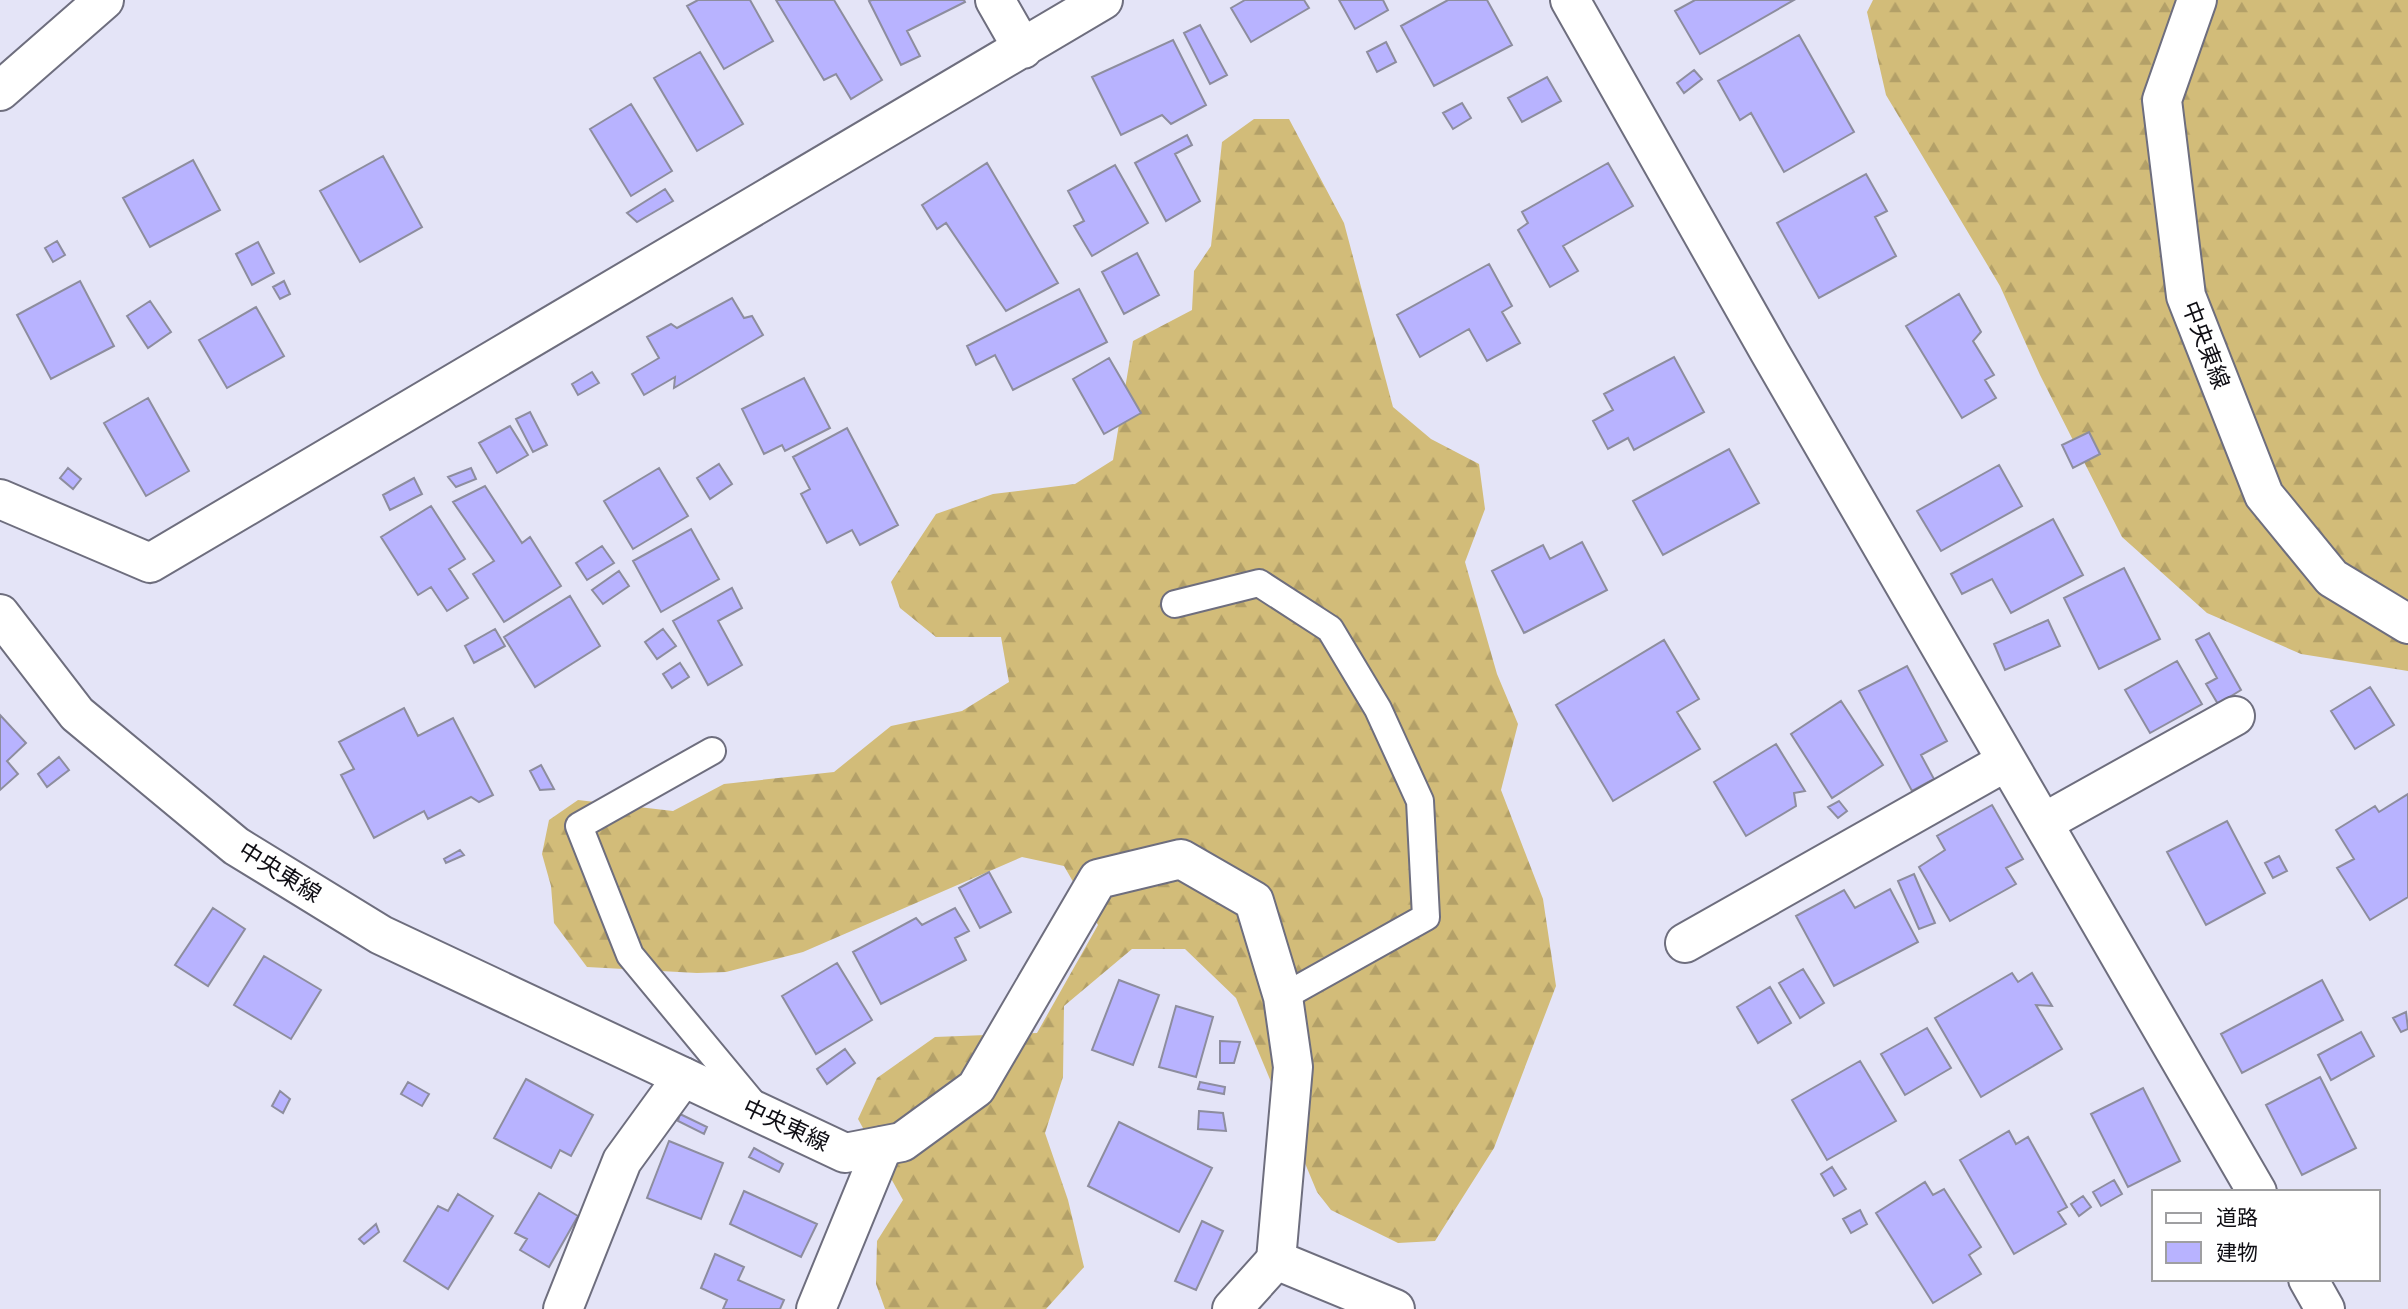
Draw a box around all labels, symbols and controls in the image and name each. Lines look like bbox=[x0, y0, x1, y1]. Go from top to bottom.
street label: 中央東線 bbox=[2172, 296, 2237, 395]
street label: 中央東線 bbox=[231, 834, 327, 912]
street label: 中央東線 bbox=[736, 1091, 834, 1162]
legend bbox=[2152, 1190, 2380, 1281]
text: 道路 bbox=[2216, 1203, 2258, 1235]
text: 建物 bbox=[2216, 1238, 2258, 1270]

